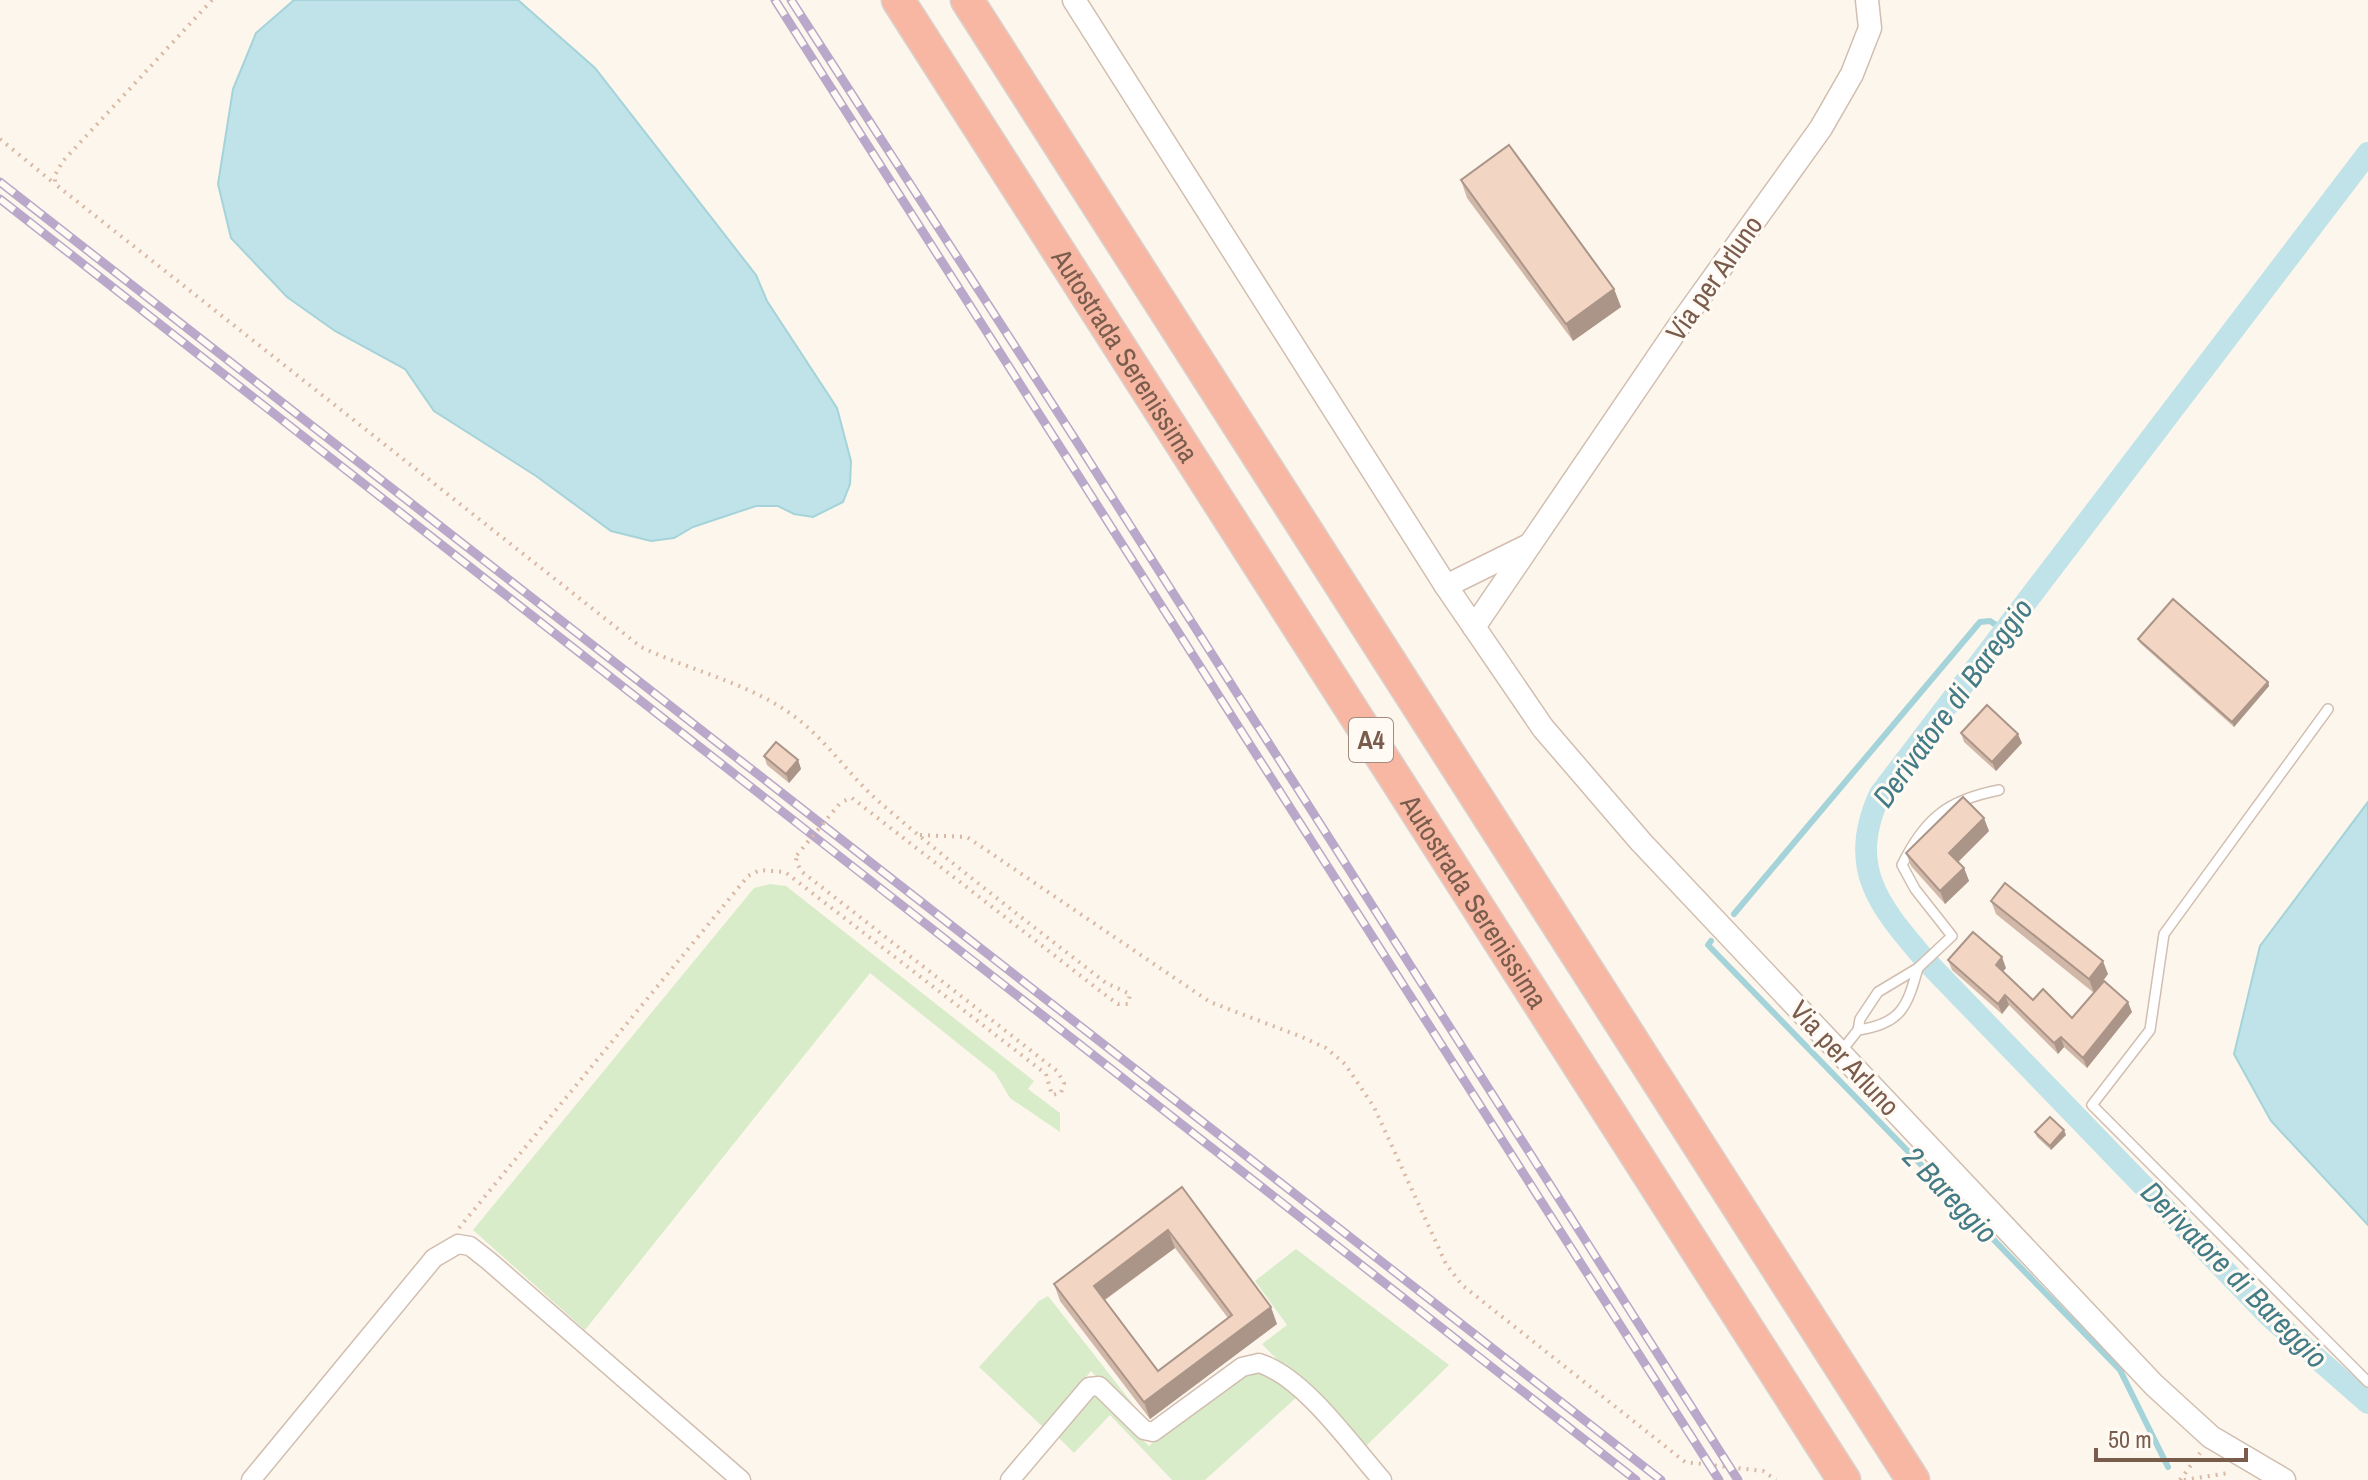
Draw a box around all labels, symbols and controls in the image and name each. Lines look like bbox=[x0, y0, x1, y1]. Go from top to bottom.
street label: Via per Arluno bbox=[1657, 208, 1771, 348]
street label: Autostrada Serenissima bbox=[1042, 241, 1208, 470]
water label: Derivatore di Bareggio bbox=[1863, 590, 2042, 815]
road number: A4 bbox=[1349, 718, 1393, 762]
street label: Autostrada Serenissima bbox=[1391, 787, 1557, 1016]
street label: Via per Arluno bbox=[1782, 992, 1908, 1124]
water label: 2 Bareggio bbox=[1895, 1137, 2007, 1251]
water label: Derivatore di Bareggio bbox=[2133, 1172, 2337, 1376]
scale bar bbox=[2096, 1412, 2246, 1462]
text: 50 m bbox=[2108, 1423, 2152, 1455]

